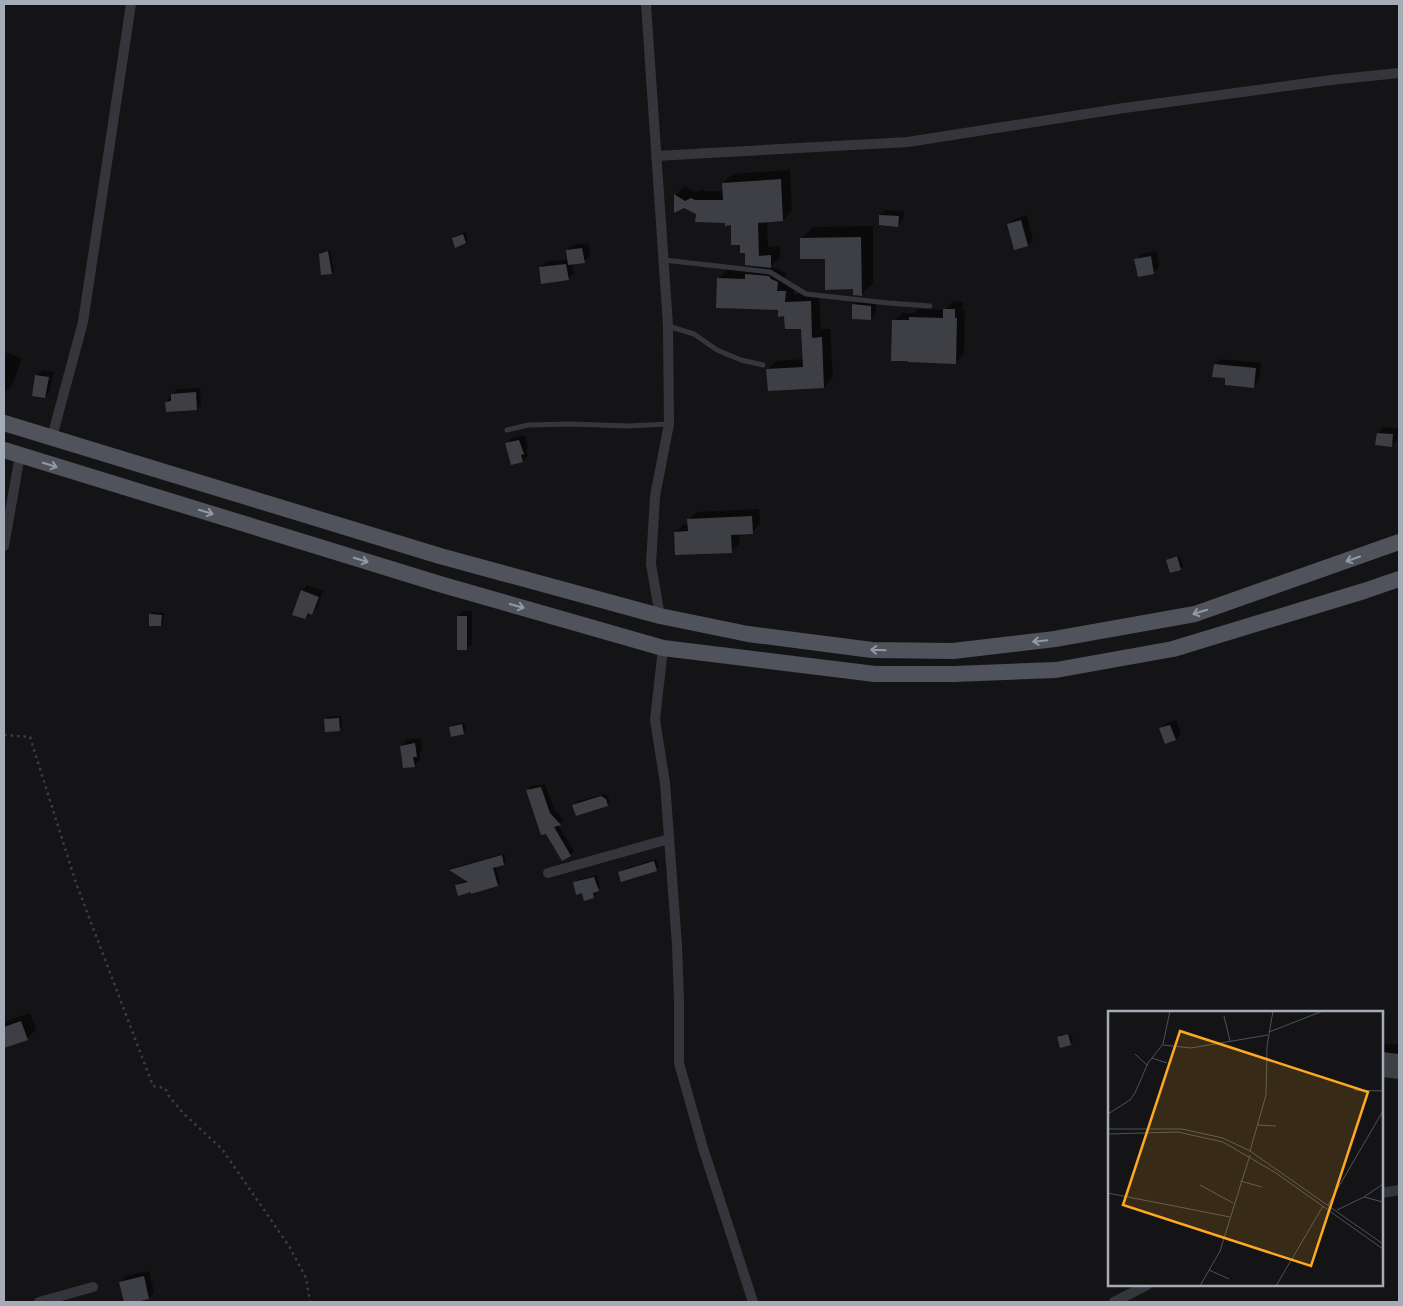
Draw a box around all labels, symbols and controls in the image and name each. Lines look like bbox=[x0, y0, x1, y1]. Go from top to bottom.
one-way arrow bbox=[42, 460, 58, 470]
one-way arrow bbox=[197, 508, 213, 517]
one-way arrow bbox=[353, 555, 369, 565]
one-way arrow bbox=[1346, 555, 1362, 564]
one-way arrow bbox=[509, 601, 525, 611]
one-way arrow bbox=[1192, 608, 1208, 618]
one-way arrow bbox=[1032, 636, 1048, 646]
one-way arrow bbox=[870, 645, 886, 654]
inset map bbox=[1108, 1011, 1383, 1286]

